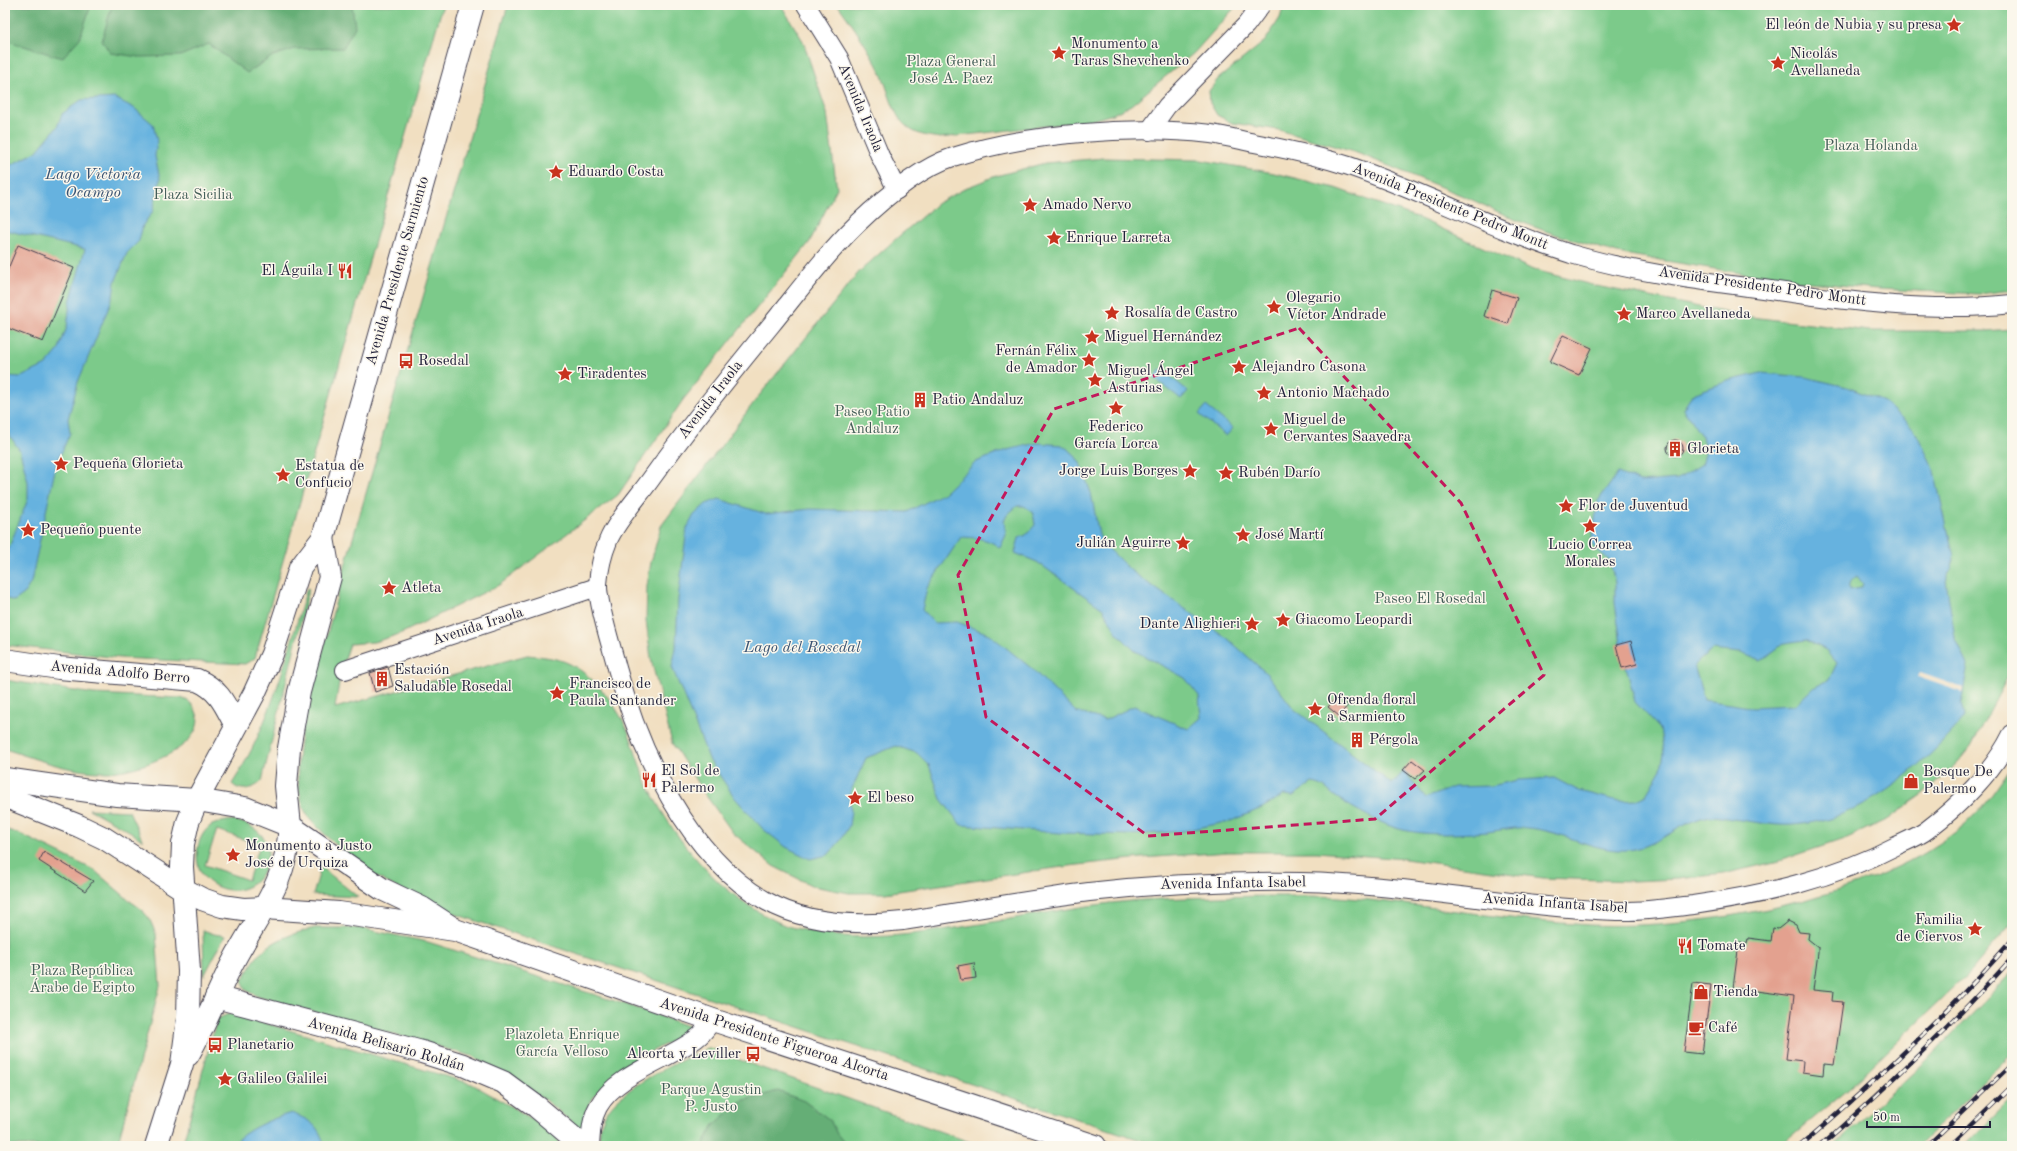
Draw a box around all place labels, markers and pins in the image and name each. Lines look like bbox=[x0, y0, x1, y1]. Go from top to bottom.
place icon: El león de Nubia y su presa bbox=[1945, 16, 1963, 34]
place label: El león de Nubia y su presa bbox=[1765, 18, 1943, 33]
place label: Monumento a Taras Shevchenko bbox=[1071, 37, 1189, 69]
place icon: Monumento a Taras Shevchenko bbox=[1050, 44, 1068, 62]
place label: Nicolás Avellaneda bbox=[1790, 47, 1861, 79]
place icon: Nicolás Avellaneda bbox=[1769, 54, 1787, 72]
place icon: Eduardo Costa bbox=[547, 163, 565, 181]
place label: Eduardo Costa bbox=[568, 165, 664, 180]
place icon: Amado Nervo bbox=[1021, 196, 1039, 214]
place label: Amado Nervo bbox=[1042, 198, 1132, 213]
place icon: Enrique Larreta bbox=[1045, 229, 1063, 247]
place label: Enrique Larreta bbox=[1066, 231, 1171, 246]
place label: El Águila I bbox=[261, 261, 333, 279]
restaurant icon: El Águila I bbox=[336, 262, 354, 280]
place label: Olegario Víctor Andrade bbox=[1286, 291, 1386, 323]
place icon: Olegario Víctor Andrade bbox=[1265, 298, 1283, 316]
place icon: Rosalía de Castro bbox=[1103, 304, 1121, 322]
place icon: Marco Avellaneda bbox=[1615, 305, 1633, 323]
place label: Rosalía de Castro bbox=[1124, 306, 1238, 321]
place label: Marco Avellaneda bbox=[1636, 307, 1751, 322]
place icon: Miguel Hernández bbox=[1083, 328, 1101, 346]
place label: Miguel Hernández bbox=[1104, 330, 1222, 345]
place label: Fernán Félix de Amador bbox=[995, 344, 1077, 376]
place icon: Fernán Félix de Amador bbox=[1080, 351, 1098, 369]
bus stop icon: Rosedal bbox=[397, 352, 415, 370]
place label: Rosedal bbox=[418, 354, 469, 369]
place icon: Alejandro Casona bbox=[1230, 358, 1248, 376]
place label: Alejandro Casona bbox=[1251, 360, 1367, 375]
place label: Miguel Ángel Asturias bbox=[1107, 361, 1194, 396]
place icon: Tiradentes bbox=[556, 365, 574, 383]
place label: Tiradentes bbox=[577, 367, 647, 382]
place icon: Miguel Ángel Asturias bbox=[1086, 371, 1104, 389]
place icon: Antonio Machado bbox=[1255, 384, 1273, 402]
place label: Antonio Machado bbox=[1276, 386, 1389, 401]
building icon: Patio Andaluz bbox=[911, 391, 929, 409]
place label: Patio Andaluz bbox=[932, 393, 1023, 408]
place icon: Federico García Lorca bbox=[1107, 399, 1125, 417]
place label: Miguel de Cervantes Saavedra bbox=[1283, 413, 1412, 445]
place label: Federico García Lorca bbox=[1074, 420, 1159, 452]
place icon: Miguel de Cervantes Saavedra bbox=[1262, 420, 1280, 438]
building icon: Glorieta bbox=[1666, 440, 1684, 458]
place label: Glorieta bbox=[1687, 442, 1740, 457]
place icon: Pequeña Glorieta bbox=[52, 455, 70, 473]
place label: Pequeña Glorieta bbox=[73, 457, 184, 472]
place label: Estatua de Confucio bbox=[295, 459, 364, 491]
place icon: Jorge Luis Borges bbox=[1181, 462, 1199, 480]
place label: Jorge Luis Borges bbox=[1059, 464, 1178, 479]
place icon: Rubén Darío bbox=[1217, 464, 1235, 482]
place icon: Estatua de Confucio bbox=[274, 466, 292, 484]
place label: Rubén Darío bbox=[1238, 466, 1320, 481]
place icon: Flor de Juventud bbox=[1557, 497, 1575, 515]
place label: Flor de Juventud bbox=[1578, 499, 1689, 514]
place icon: Lucio Correa Morales bbox=[1581, 517, 1599, 535]
place icon: Pequeño puente bbox=[19, 521, 37, 539]
place label: Pequeño puente bbox=[40, 523, 142, 538]
place icon: José Martí bbox=[1234, 526, 1252, 544]
place label: José Martí bbox=[1255, 528, 1325, 543]
place icon: Julián Aguirre bbox=[1174, 534, 1192, 552]
place label: Julián Aguirre bbox=[1076, 536, 1171, 551]
place label: Lucio Correa Morales bbox=[1548, 538, 1633, 570]
place icon: Atleta bbox=[380, 579, 398, 597]
place label: Atleta bbox=[401, 581, 442, 596]
place icon: Giacomo Leopardi bbox=[1274, 611, 1292, 629]
place label: Giacomo Leopardi bbox=[1295, 613, 1412, 628]
place icon: Dante Alighieri bbox=[1243, 615, 1261, 633]
place label: Dante Alighieri bbox=[1139, 617, 1240, 632]
place label: Estación Saludable Rosedal bbox=[394, 663, 512, 695]
building icon: Estación Saludable Rosedal bbox=[373, 670, 391, 688]
place label: Francisco de Paula Santander bbox=[569, 677, 676, 709]
place icon: Francisco de Paula Santander bbox=[548, 684, 566, 702]
place label: Ofrenda floral a Sarmiento bbox=[1327, 693, 1416, 725]
place icon: Ofrenda floral a Sarmiento bbox=[1306, 700, 1324, 718]
building icon: Pérgola bbox=[1348, 731, 1366, 749]
place label: Pérgola bbox=[1369, 733, 1419, 748]
place label: El Sol de Palermo bbox=[661, 764, 719, 796]
place label: Bosque De Palermo bbox=[1923, 765, 1993, 797]
restaurant icon: El Sol de Palermo bbox=[640, 771, 658, 789]
shop icon: Bosque De Palermo bbox=[1902, 772, 1920, 790]
place icon: El beso bbox=[846, 789, 864, 807]
place label: El beso bbox=[867, 791, 914, 806]
place label: Monumento a Justo José de Urquiza bbox=[245, 839, 372, 871]
place icon: Monumento a Justo José de Urquiza bbox=[224, 846, 242, 864]
place label: Familia de Ciervos bbox=[1896, 913, 1964, 945]
place icon: Familia de Ciervos bbox=[1966, 920, 1984, 938]
restaurant icon: Tomate bbox=[1676, 937, 1694, 955]
place label: Tomate bbox=[1697, 939, 1746, 954]
shop icon: Tienda bbox=[1692, 983, 1710, 1001]
place label: Tienda bbox=[1713, 985, 1759, 1000]
cafe icon: Café bbox=[1687, 1019, 1705, 1037]
place label: Café bbox=[1708, 1021, 1737, 1036]
bus stop icon: Planetario bbox=[206, 1036, 224, 1054]
place label: Planetario bbox=[227, 1038, 294, 1053]
bus stop icon: Alcorta y Leviller bbox=[744, 1045, 762, 1063]
place label: Alcorta y Leviller bbox=[626, 1047, 741, 1062]
place icon: Galileo Galilei bbox=[216, 1070, 234, 1088]
place label: Galileo Galilei bbox=[237, 1072, 327, 1087]

